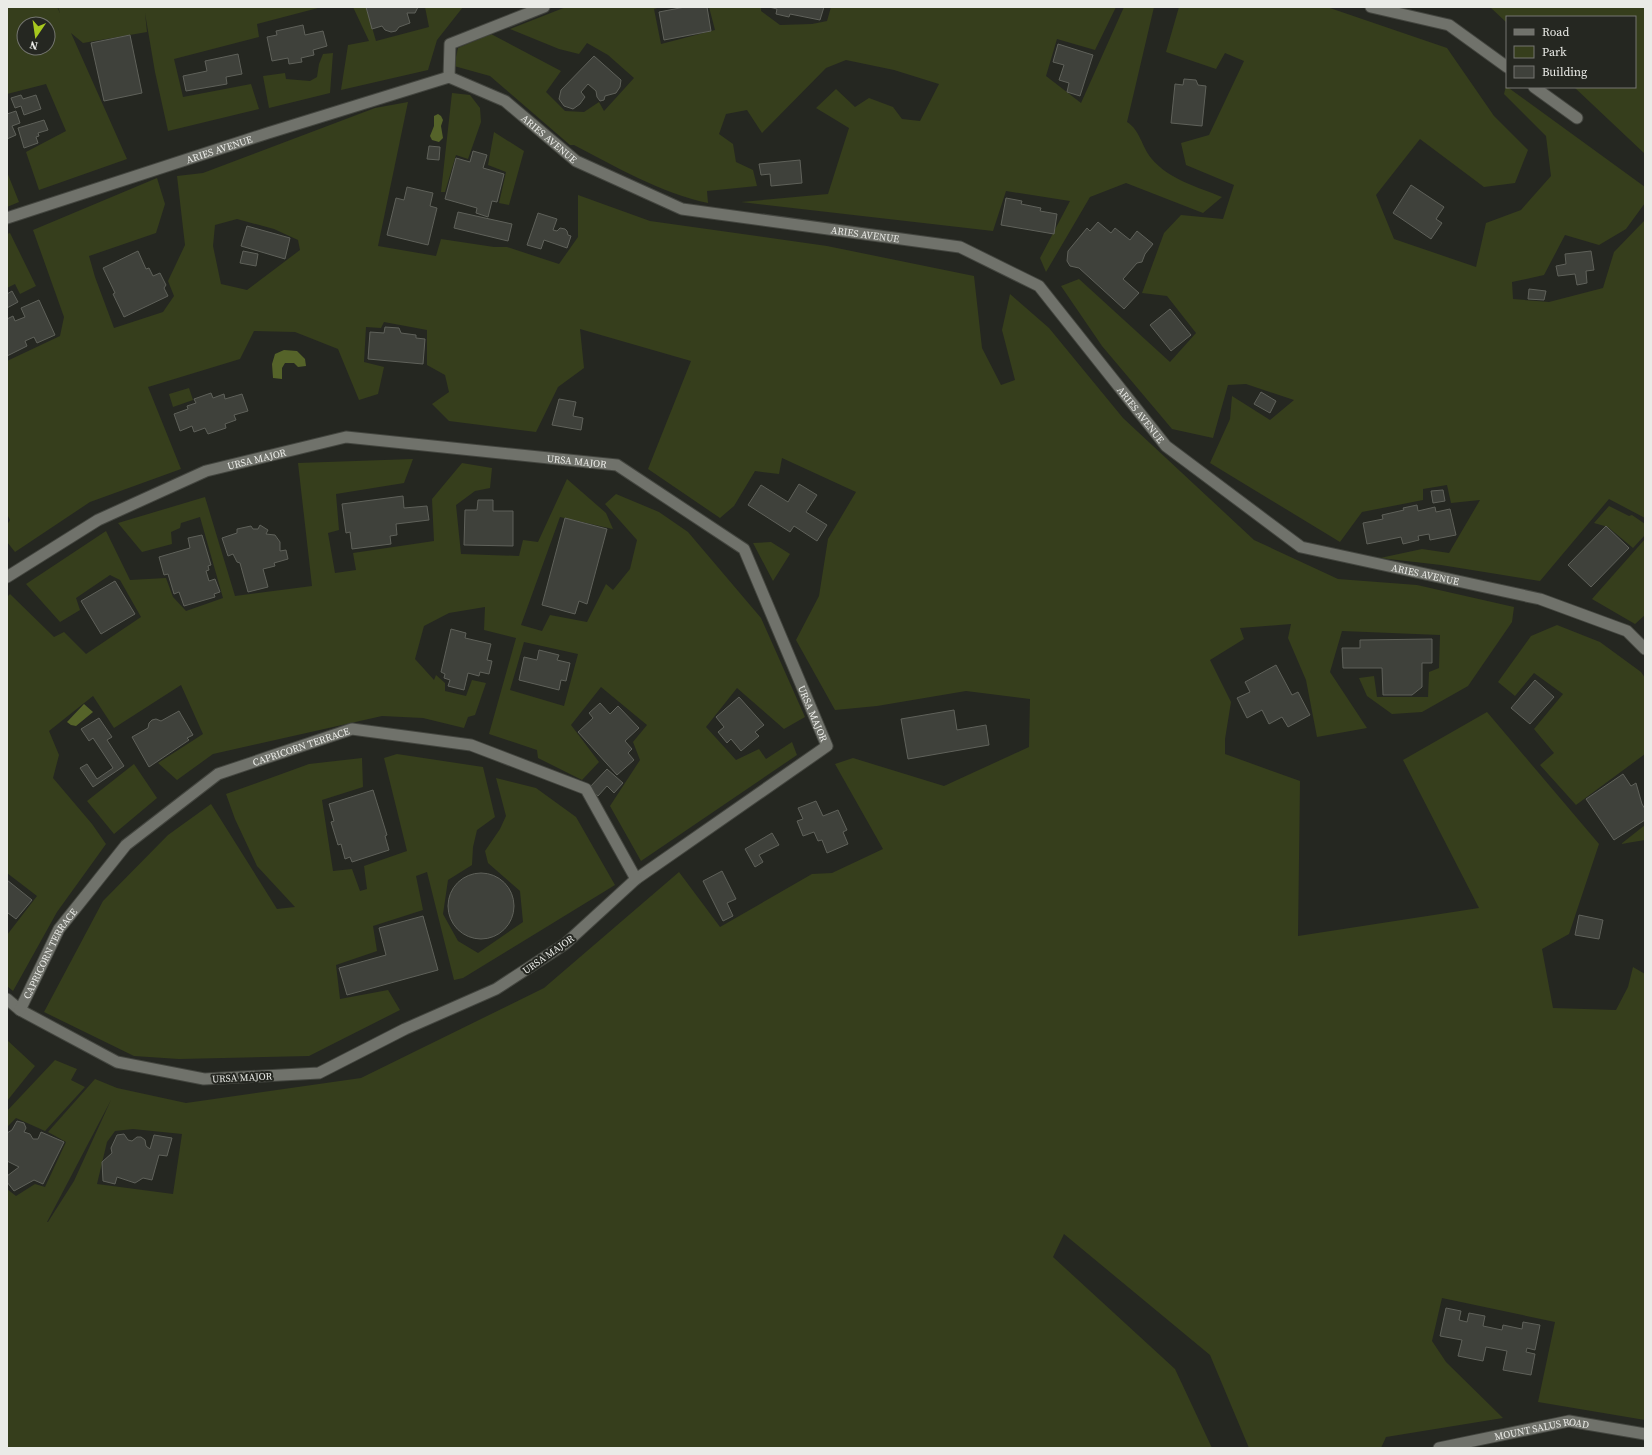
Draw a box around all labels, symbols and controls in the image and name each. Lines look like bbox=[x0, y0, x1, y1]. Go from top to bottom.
north arrow bbox=[16, 16, 56, 56]
legend bbox=[1506, 16, 1636, 88]
text: Road bbox=[1542, 24, 1569, 40]
text: N bbox=[28, 37, 39, 53]
text: Park bbox=[1542, 44, 1567, 60]
text: Building bbox=[1542, 64, 1587, 80]
street label: ARIES AVENUE bbox=[519, 112, 580, 166]
street label: ARIES AVENUE bbox=[184, 133, 254, 166]
street label: ARIES AVENUE bbox=[830, 223, 900, 246]
street label: ARIES AVENUE bbox=[1114, 384, 1167, 446]
street label: URSA MAJOR bbox=[226, 446, 288, 473]
street label: URSA MAJOR bbox=[546, 452, 608, 471]
street label: ARIES AVENUE bbox=[1390, 561, 1460, 588]
street label: URSA MAJOR bbox=[795, 683, 831, 744]
street label: CAPRICORN TERRACE bbox=[251, 724, 351, 769]
street label: CAPRICORN TERRACE bbox=[20, 906, 80, 1001]
street label: URSA MAJOR bbox=[520, 932, 577, 977]
street label: URSA MAJOR bbox=[212, 1069, 273, 1086]
street label: MOUNT SALUS ROAD bbox=[1493, 1415, 1590, 1443]

